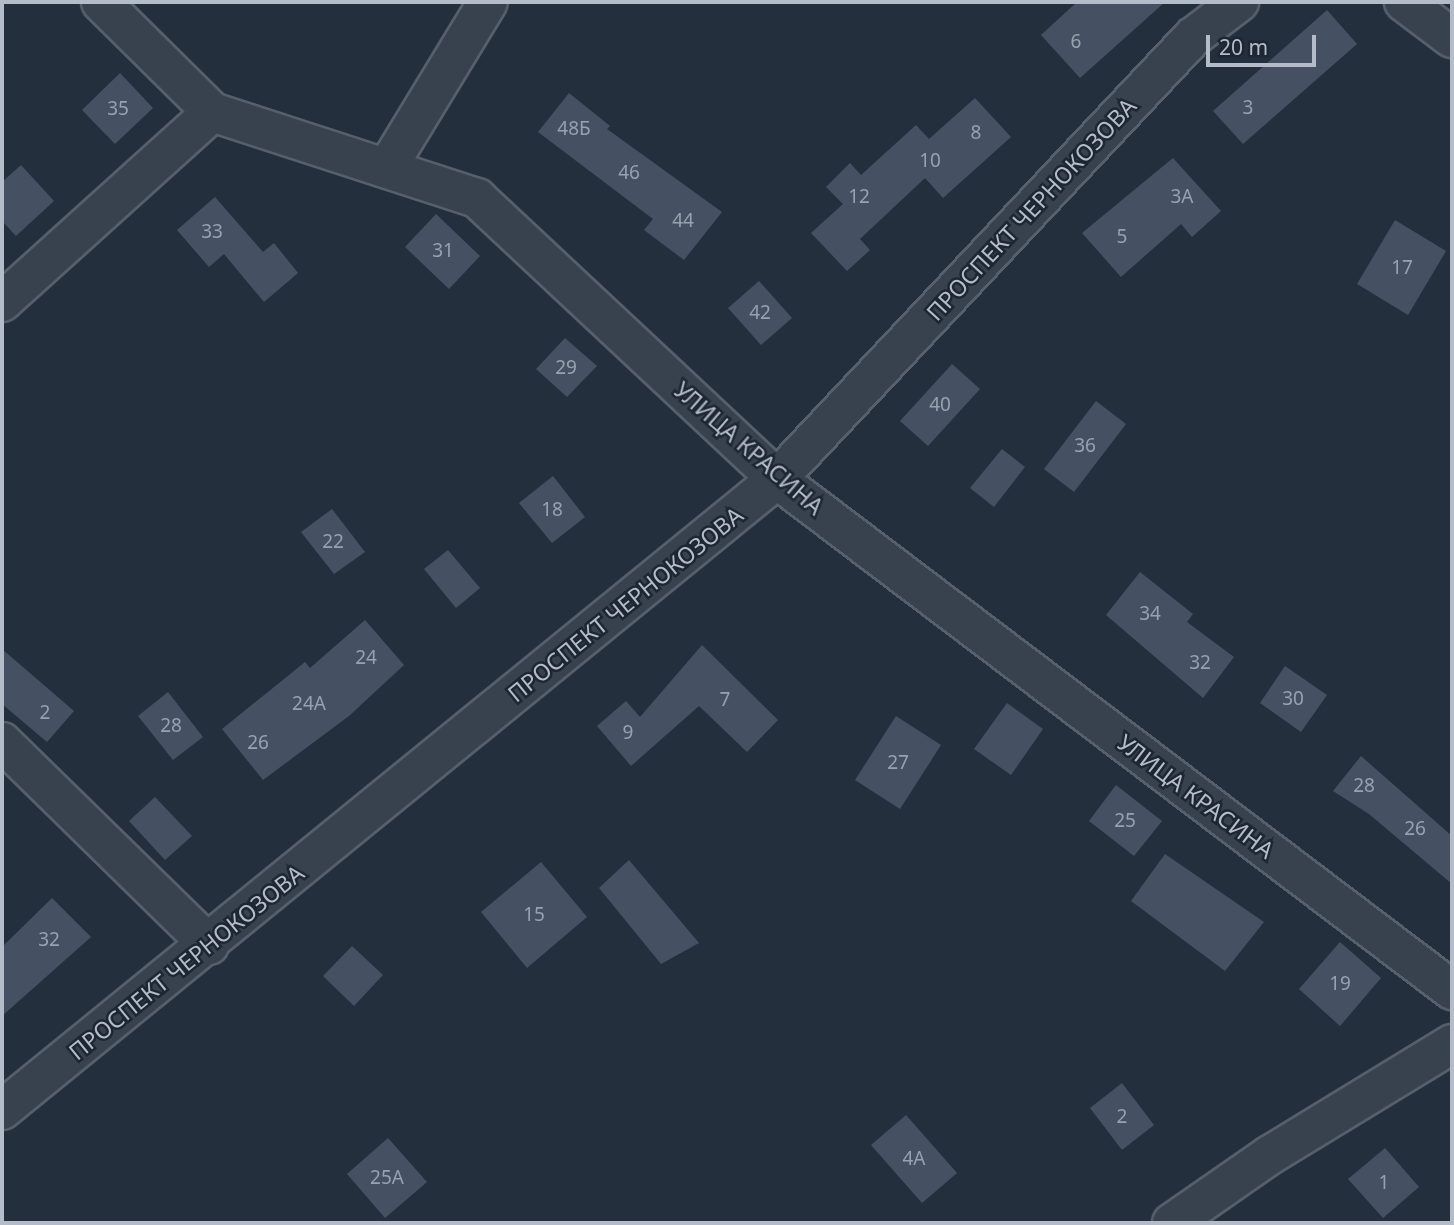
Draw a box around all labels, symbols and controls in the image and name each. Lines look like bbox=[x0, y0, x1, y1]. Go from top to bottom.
scale bar bbox=[1209, 21, 1319, 65]
house number: 6 bbox=[1071, 31, 1081, 53]
text: 20 m bbox=[1219, 33, 1268, 61]
street label: ПРОСПЕКТ ЧЕРНОКОЗОВА bbox=[921, 92, 1141, 326]
house number: 3 bbox=[1243, 97, 1253, 119]
house number: 35 bbox=[107, 98, 129, 120]
house number: 48Б bbox=[557, 118, 591, 140]
house number: 8 bbox=[971, 122, 981, 144]
house number: 10 bbox=[919, 150, 941, 172]
house number: 46 bbox=[618, 162, 640, 184]
house number: 12 bbox=[848, 186, 870, 208]
house number: 3А bbox=[1171, 186, 1193, 208]
house number: 44 bbox=[672, 210, 694, 232]
house number: 33 bbox=[201, 221, 223, 243]
house number: 5 bbox=[1117, 226, 1127, 248]
house number: 31 bbox=[432, 240, 454, 262]
house number: 17 bbox=[1391, 257, 1413, 279]
house number: 42 bbox=[749, 302, 771, 324]
house number: 29 bbox=[555, 357, 577, 379]
street label: УЛИЦА КРАСИНА bbox=[669, 376, 829, 520]
house number: 40 bbox=[929, 394, 951, 416]
house number: 36 bbox=[1074, 435, 1096, 457]
house number: 18 bbox=[541, 499, 563, 521]
street label: ПРОСПЕКТ ЧЕРНОКОЗОВА bbox=[502, 501, 748, 707]
house number: 22 bbox=[322, 531, 344, 553]
house number: 34 bbox=[1139, 603, 1161, 625]
house number: 24 bbox=[355, 647, 377, 669]
house number: 32 bbox=[1189, 652, 1211, 674]
house number: 30 bbox=[1282, 688, 1304, 710]
house number: 7 bbox=[720, 689, 730, 711]
house number: 24А bbox=[292, 693, 326, 715]
house number: 2 bbox=[40, 702, 50, 724]
house number: 28 bbox=[160, 715, 182, 737]
house number: 9 bbox=[623, 722, 633, 744]
street label: УЛИЦА КРАСИНА bbox=[1112, 728, 1280, 864]
house number: 26 bbox=[247, 732, 269, 754]
house number: 27 bbox=[887, 752, 909, 774]
house number: 28 bbox=[1353, 775, 1375, 797]
house number: 25 bbox=[1114, 810, 1136, 832]
house number: 26 bbox=[1404, 818, 1426, 840]
street label: ПРОСПЕКТ ЧЕРНОКОЗОВА bbox=[63, 859, 309, 1065]
house number: 15 bbox=[523, 904, 545, 926]
house number: 32 bbox=[38, 929, 60, 951]
house number: 19 bbox=[1329, 973, 1351, 995]
house number: 2 bbox=[1117, 1106, 1127, 1128]
house number: 4А bbox=[903, 1148, 925, 1170]
house number: 25А bbox=[370, 1167, 404, 1189]
house number: 1 bbox=[1379, 1172, 1389, 1194]

